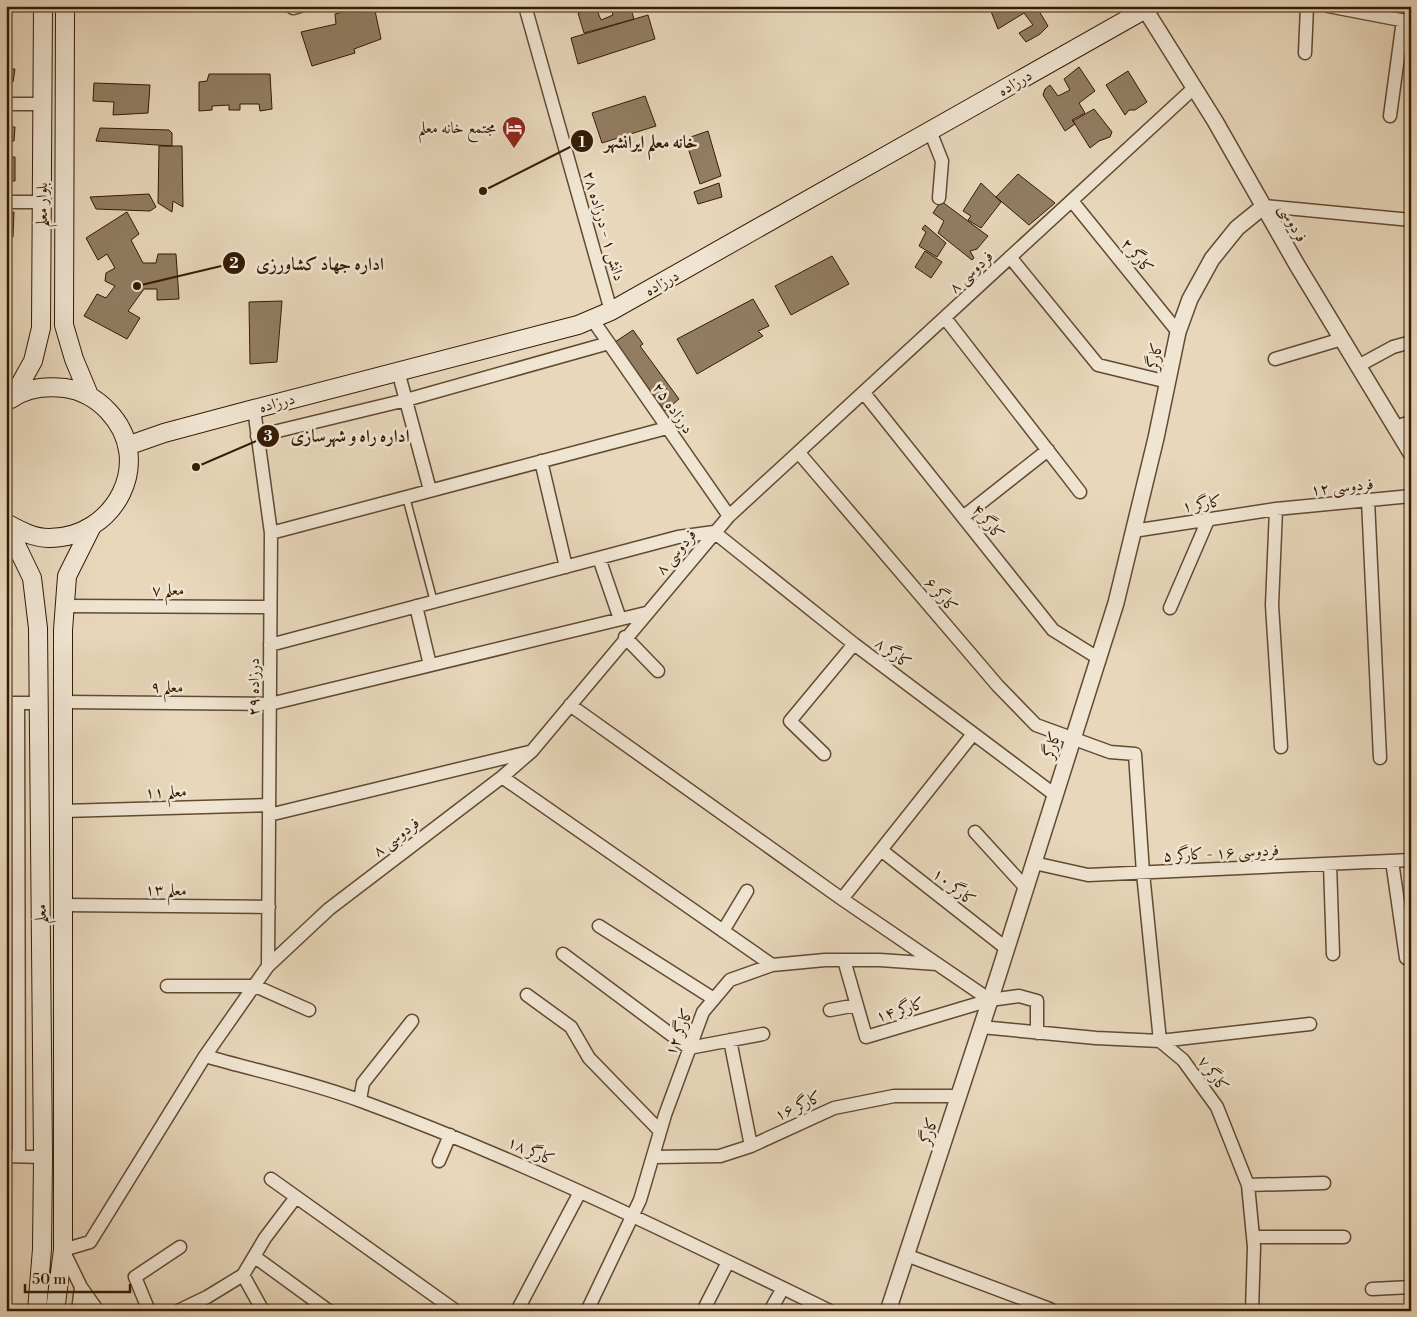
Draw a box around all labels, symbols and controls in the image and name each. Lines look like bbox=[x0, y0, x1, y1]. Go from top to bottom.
street label: درزاده bbox=[994, 65, 1036, 101]
hotel icon: مجتمع خانه معلم bbox=[501, 115, 527, 149]
place label: مجتمع خانه معلم bbox=[418, 118, 496, 144]
callout: خانه معلم ایرانشهر bbox=[570, 125, 708, 158]
text: خانه معلم ایرانشهر bbox=[602, 131, 698, 161]
text: 1 bbox=[578, 133, 586, 152]
street label: دانش ۱ - درزاده ۲۸ bbox=[579, 169, 629, 283]
street label: بلوار معلم bbox=[32, 182, 58, 228]
street label: فردوسی bbox=[1273, 200, 1312, 246]
street label: کارگر ۲ bbox=[1117, 233, 1158, 278]
street label: فردوسی ۸ bbox=[945, 246, 998, 298]
callout: اداره جهاد کشاورزی bbox=[221, 247, 394, 280]
text: اداره جهاد کشاورزی bbox=[256, 253, 384, 276]
text: 2 bbox=[229, 254, 239, 273]
street label: درزاده bbox=[641, 265, 683, 301]
street label: کارگر bbox=[1141, 340, 1167, 373]
street label: درزاده ۲۵ bbox=[648, 378, 698, 438]
street label: درزاده bbox=[257, 389, 297, 417]
callout: اداره راه و شهرسازی bbox=[255, 419, 419, 452]
text: اداره راه و شهرسازی bbox=[290, 425, 410, 448]
text: 3 bbox=[263, 427, 273, 446]
street label: فردوسی ۱۲ bbox=[1310, 474, 1374, 501]
street label: کارگر ۱ bbox=[1180, 490, 1223, 517]
street label: کارگر ۴ bbox=[968, 499, 1009, 544]
street label: فردوسی ۸ bbox=[651, 525, 702, 580]
street label: کارگر ۶ bbox=[920, 573, 962, 617]
street label: معلم ۷ bbox=[152, 580, 184, 606]
street label: کارگر ۸ bbox=[871, 632, 916, 673]
street label: درزاده ۲۹ bbox=[244, 658, 264, 716]
street label: معلم ۹ bbox=[150, 677, 183, 703]
street label: کارگر bbox=[1037, 729, 1066, 763]
street label: معلم ۱۱ bbox=[145, 781, 187, 809]
street label: فردوسی ۸ bbox=[369, 813, 424, 862]
street label: فردوسی ۱۶ - کارگر ۵ bbox=[1162, 839, 1280, 867]
street label: کارگر ۱۰ bbox=[928, 863, 980, 910]
street label: معلم ۱۳ bbox=[145, 880, 187, 906]
street label: معلم bbox=[31, 904, 57, 924]
street label: کارگر ۱۴ bbox=[873, 992, 927, 1027]
street label: کارگر ۱۲ bbox=[660, 1005, 698, 1059]
street label: کارگر ۷ bbox=[1193, 1051, 1234, 1096]
street label: کارگر ۱۶ bbox=[771, 1086, 825, 1125]
street label: کارگر bbox=[914, 1114, 943, 1149]
street label: کارگر ۱۸ bbox=[504, 1131, 558, 1170]
scale bar bbox=[25, 1262, 130, 1294]
text: 50 m bbox=[32, 1270, 66, 1289]

